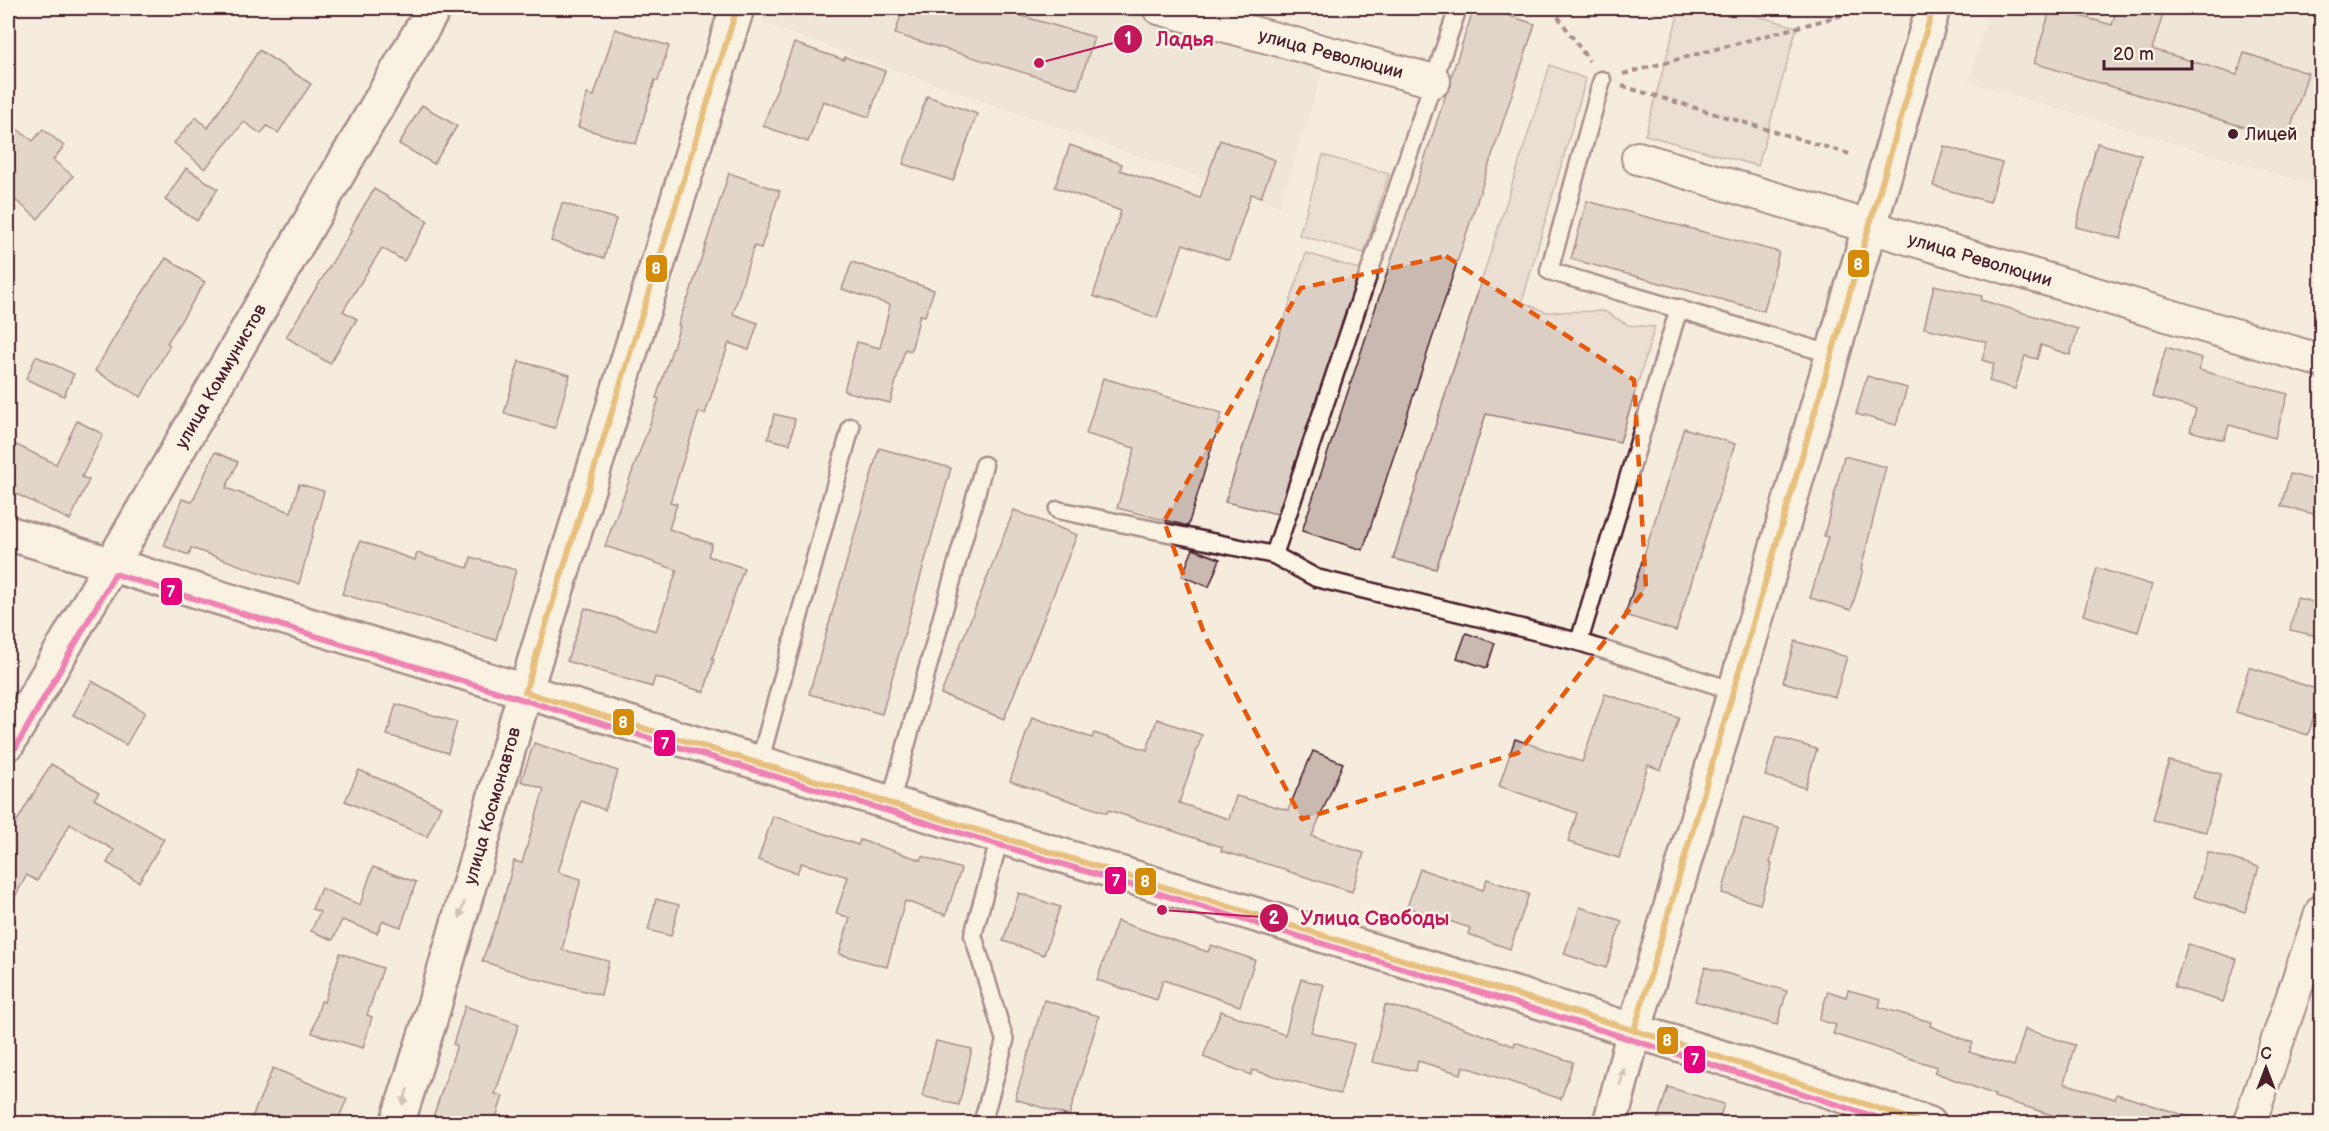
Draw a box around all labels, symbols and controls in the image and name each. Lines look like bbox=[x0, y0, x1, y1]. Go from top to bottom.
callout: Ладья bbox=[1113, 20, 1226, 58]
street label: улица Революции bbox=[1256, 24, 1406, 83]
text: Ладья bbox=[1155, 28, 1214, 52]
text: 1 bbox=[1124, 29, 1132, 50]
scale bar bbox=[2104, 33, 2192, 71]
text: 20 m bbox=[2113, 44, 2154, 65]
place label: Лицей bbox=[2244, 124, 2297, 145]
marker: Лицей bbox=[2226, 127, 2240, 141]
street label: улица Революции bbox=[1906, 228, 2055, 291]
line badge: 8 bbox=[1847, 249, 1870, 278]
line badge: 8 bbox=[645, 254, 668, 283]
text: 8 bbox=[1853, 256, 1863, 275]
text: 8 bbox=[651, 260, 661, 279]
street label: улица Коммунистов bbox=[170, 300, 271, 452]
line badge: 7 bbox=[160, 577, 183, 606]
text: 7 bbox=[167, 583, 176, 602]
line badge: 8 bbox=[612, 708, 635, 736]
text: 8 bbox=[618, 714, 628, 733]
street label: улица Космонавтов bbox=[459, 724, 525, 887]
line badge: 7 bbox=[653, 729, 676, 757]
text: 7 bbox=[661, 735, 670, 754]
line badge: 7 bbox=[1104, 866, 1127, 895]
line badge: 8 bbox=[1134, 867, 1157, 896]
text: 7 bbox=[1112, 872, 1121, 891]
text: 8 bbox=[1140, 873, 1150, 892]
callout: Улица Свободы bbox=[1259, 899, 1462, 937]
one-way arrow bbox=[456, 901, 466, 919]
text: Улица Свободы bbox=[1301, 907, 1449, 931]
text: 2 bbox=[1269, 908, 1280, 929]
line badge: 8 bbox=[1656, 1026, 1679, 1055]
text: 8 bbox=[1662, 1032, 1672, 1051]
north arrow bbox=[2236, 1038, 2296, 1098]
line badge: 7 bbox=[1683, 1045, 1706, 1074]
text: С bbox=[2260, 1045, 2272, 1064]
text: 7 bbox=[1691, 1051, 1700, 1070]
one-way arrow bbox=[1617, 1068, 1627, 1086]
one-way arrow bbox=[400, 1088, 410, 1106]

